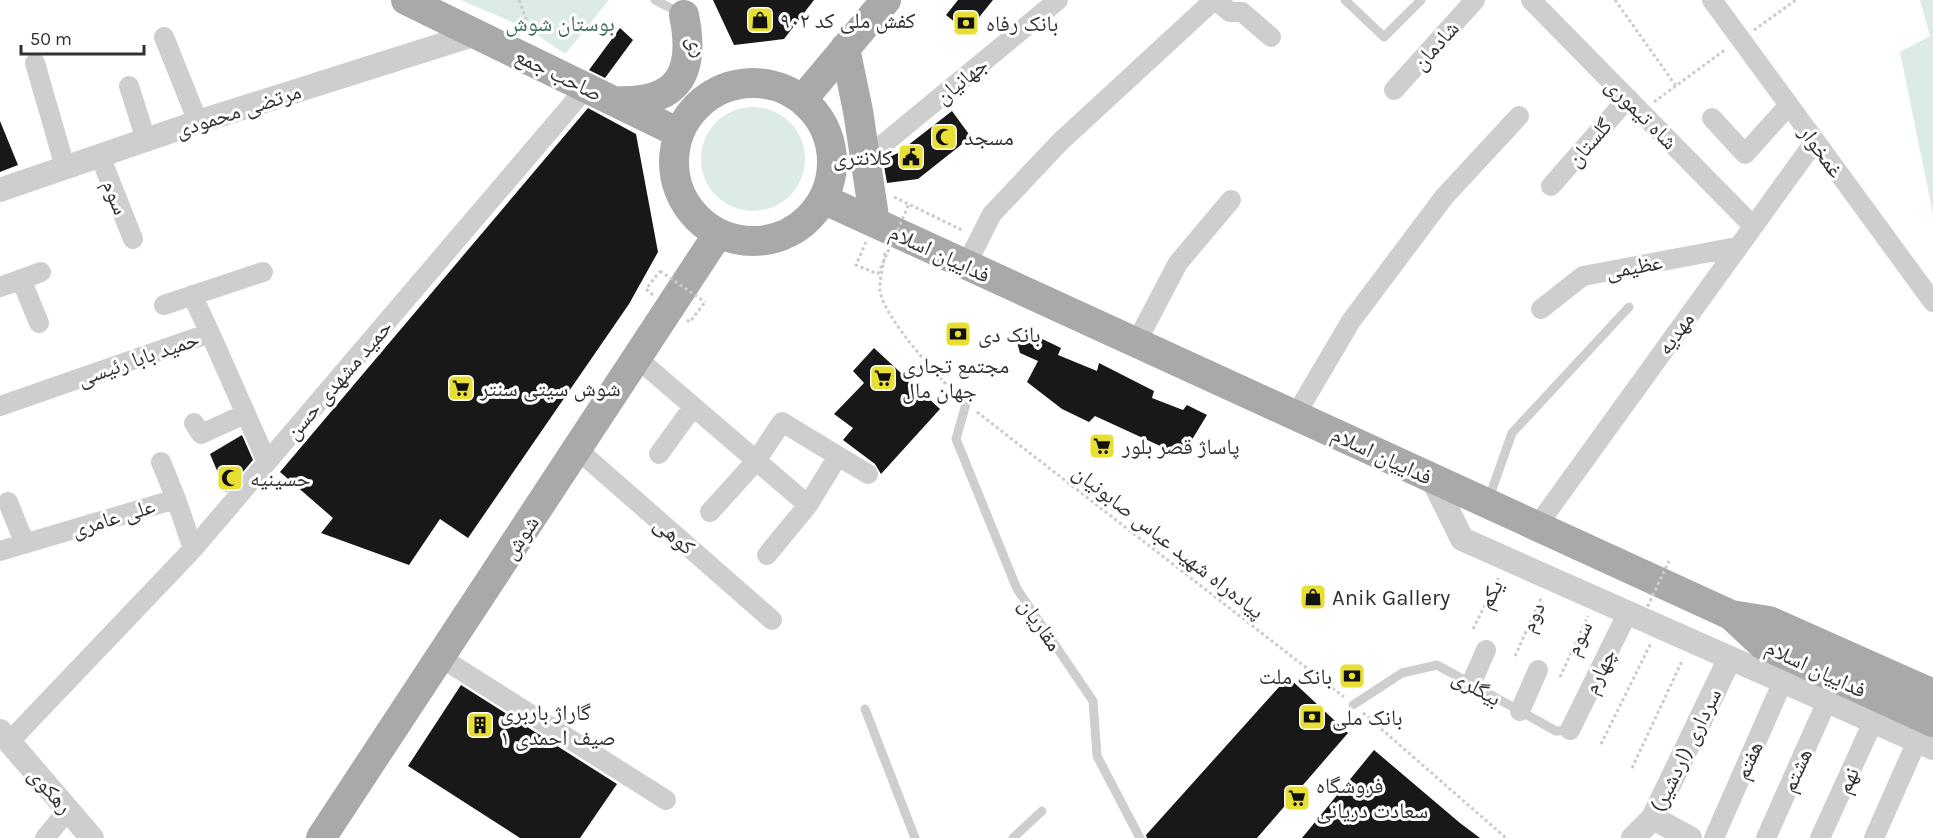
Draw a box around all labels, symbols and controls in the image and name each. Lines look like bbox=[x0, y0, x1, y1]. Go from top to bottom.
shop icon: کفش ملی کد ۹۰۲ bbox=[745, 5, 775, 35]
place label: کفش ملی کد ۹۰۲ bbox=[780, 8, 915, 34]
bank icon: بانک رفاه bbox=[951, 8, 981, 38]
park label: بوستان شوش bbox=[505, 11, 615, 37]
place label: بانک رفاه bbox=[986, 11, 1058, 37]
street label: شادمان bbox=[1407, 16, 1465, 76]
scale bar bbox=[21, 18, 144, 56]
text: 50 m bbox=[30, 28, 72, 50]
street label: ری bbox=[681, 30, 714, 61]
street label: صاحب جمع bbox=[511, 43, 606, 107]
street label: جهانیان bbox=[930, 52, 993, 110]
street label: شاه تیموری bbox=[1600, 72, 1683, 155]
street label: مرتضی محمودی bbox=[172, 78, 304, 144]
street label: گلستان bbox=[1562, 113, 1618, 172]
street label: غمخوار bbox=[1793, 119, 1849, 183]
mosque icon: مسجد bbox=[929, 122, 959, 152]
place label: مسجد bbox=[964, 125, 1014, 151]
public building icon: کلانتری bbox=[896, 142, 926, 172]
place label: کلانتری bbox=[833, 145, 892, 171]
street label: سوم bbox=[95, 176, 134, 219]
street label: فداییان اسلام bbox=[885, 219, 994, 289]
street label: عظیمی bbox=[1604, 249, 1665, 285]
street label: مهدیه bbox=[1652, 307, 1700, 360]
street label: حمید مشهدی حسن bbox=[280, 314, 398, 445]
bank icon: بانک دی bbox=[943, 319, 973, 349]
place label: بانک دی bbox=[978, 322, 1041, 348]
street label: حمید بابا رئیسی bbox=[74, 326, 203, 392]
place label: مجتمع تجاری جهان مال bbox=[902, 353, 1009, 404]
supermarket icon: مجتمع تجاری جهان مال bbox=[868, 363, 898, 393]
supermarket icon: شوش سیتی سنتر bbox=[446, 373, 476, 403]
place label: شوش سیتی سنتر bbox=[479, 376, 621, 402]
street label: فداییان اسلام bbox=[1327, 421, 1436, 491]
supermarket icon: پاساژ قصر بلور bbox=[1087, 431, 1117, 461]
place label: پاساژ قصر بلور bbox=[1121, 434, 1240, 460]
street label: پیاده‌راه شهید عباس صابونیان bbox=[1067, 459, 1269, 625]
mosque icon: حسینیه bbox=[215, 463, 245, 493]
place label: حسینیه bbox=[250, 466, 311, 492]
street label: علی عامری bbox=[68, 493, 158, 543]
street label: شوش bbox=[497, 511, 545, 564]
street label: کوهی bbox=[649, 511, 700, 561]
street label: یکم bbox=[1473, 575, 1510, 614]
shop icon: Anik Gallery bbox=[1298, 582, 1328, 612]
place label: Anik Gallery bbox=[1332, 585, 1450, 611]
street label: مقاریان bbox=[1013, 593, 1067, 656]
street label: دوم bbox=[1515, 598, 1552, 637]
street label: سوم bbox=[1560, 617, 1599, 660]
street label: فداییان اسلام bbox=[1761, 634, 1870, 704]
street label: چهارم bbox=[1578, 645, 1623, 699]
bank icon: بانک ملت bbox=[1337, 661, 1367, 691]
place label: بانک ملت bbox=[1259, 664, 1332, 690]
street label: بیگلری bbox=[1447, 664, 1506, 712]
street label: سرداری (اردشیر) bbox=[1645, 684, 1727, 817]
place label: گاراژ باربری صیف احمدی ۱ bbox=[500, 700, 616, 751]
bank icon: بانک ملی bbox=[1297, 702, 1327, 732]
place label: بانک ملی bbox=[1332, 705, 1403, 731]
building icon: گاراژ باربری صیف احمدی ۱ bbox=[465, 710, 495, 740]
street label: هفتم bbox=[1729, 737, 1770, 784]
street label: هشتم bbox=[1776, 744, 1819, 797]
street label: رهکوی bbox=[23, 762, 78, 819]
street label: نهم bbox=[1831, 763, 1866, 798]
place label: فروشگاه سعادت دریانی bbox=[1316, 773, 1428, 824]
supermarket icon: فروشگاه سعادت دریانی bbox=[1282, 783, 1312, 813]

